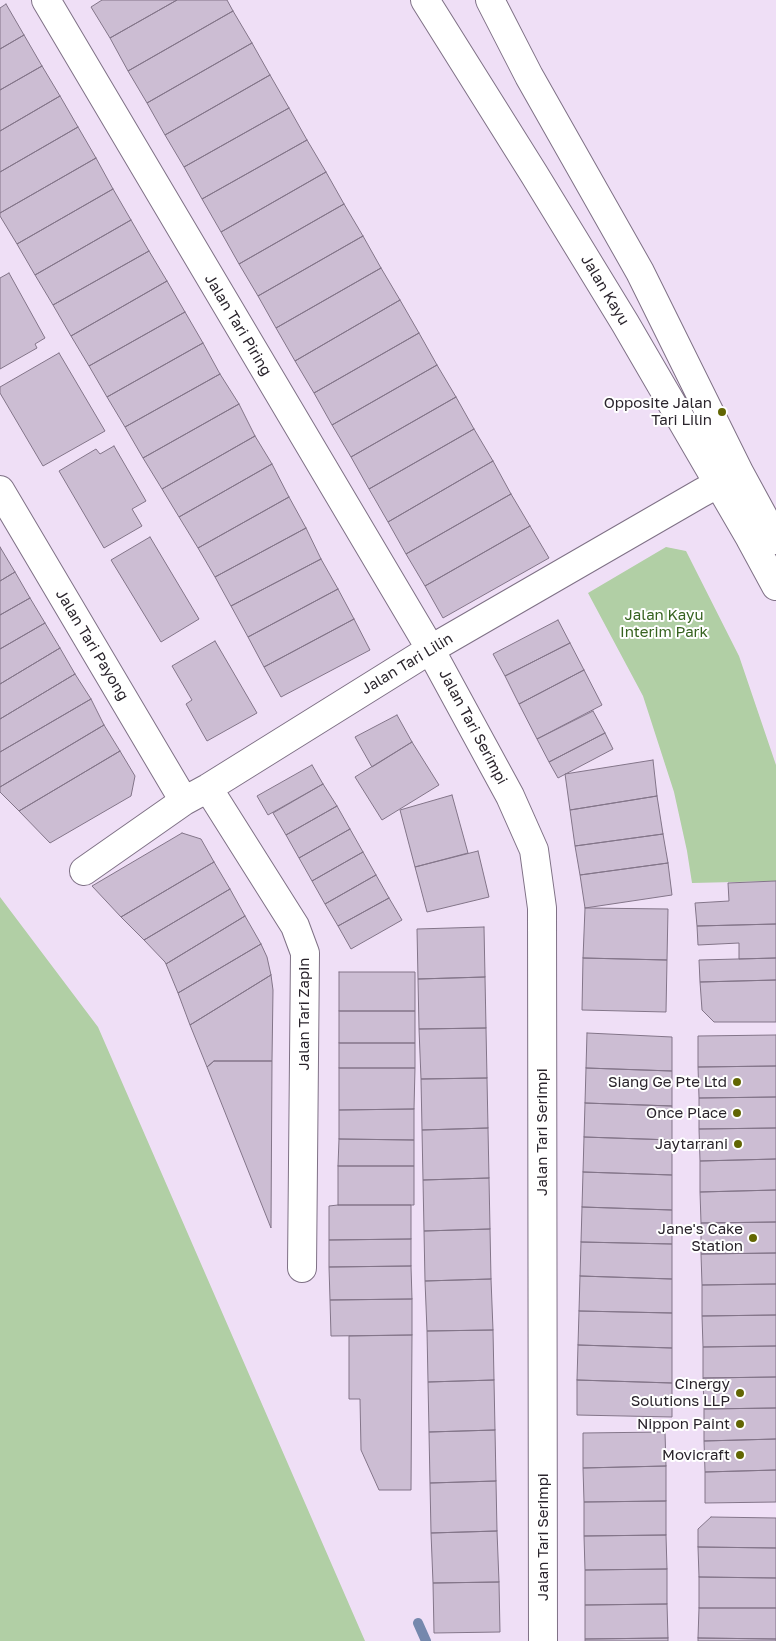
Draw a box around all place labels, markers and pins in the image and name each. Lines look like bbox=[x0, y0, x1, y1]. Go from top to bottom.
place label: Opposite Jalan Tari Lilin bbox=[604, 394, 712, 429]
marker: Opposite Jalan Tari Lilin bbox=[716, 406, 728, 418]
place label: Siang Ge Pte Ltd bbox=[608, 1073, 727, 1091]
marker: Siang Ge Pte Ltd bbox=[731, 1076, 743, 1088]
place label: Once Place bbox=[646, 1104, 727, 1122]
marker: Once Place bbox=[731, 1107, 743, 1119]
place label: Jaytarrani bbox=[655, 1135, 728, 1153]
marker: Jaytarrani bbox=[732, 1138, 744, 1150]
place label: Jane's Cake Station bbox=[658, 1220, 743, 1255]
marker: Jane's Cake Station bbox=[747, 1232, 759, 1244]
place label: Cinergy Solutions LLP bbox=[631, 1375, 730, 1410]
marker: Cinergy Solutions LLP bbox=[734, 1387, 746, 1399]
place label: Nippon Paint bbox=[637, 1415, 730, 1433]
marker: Nippon Paint bbox=[734, 1418, 746, 1430]
place label: Movicraft bbox=[662, 1446, 730, 1464]
marker: Movicraft bbox=[734, 1449, 746, 1461]

